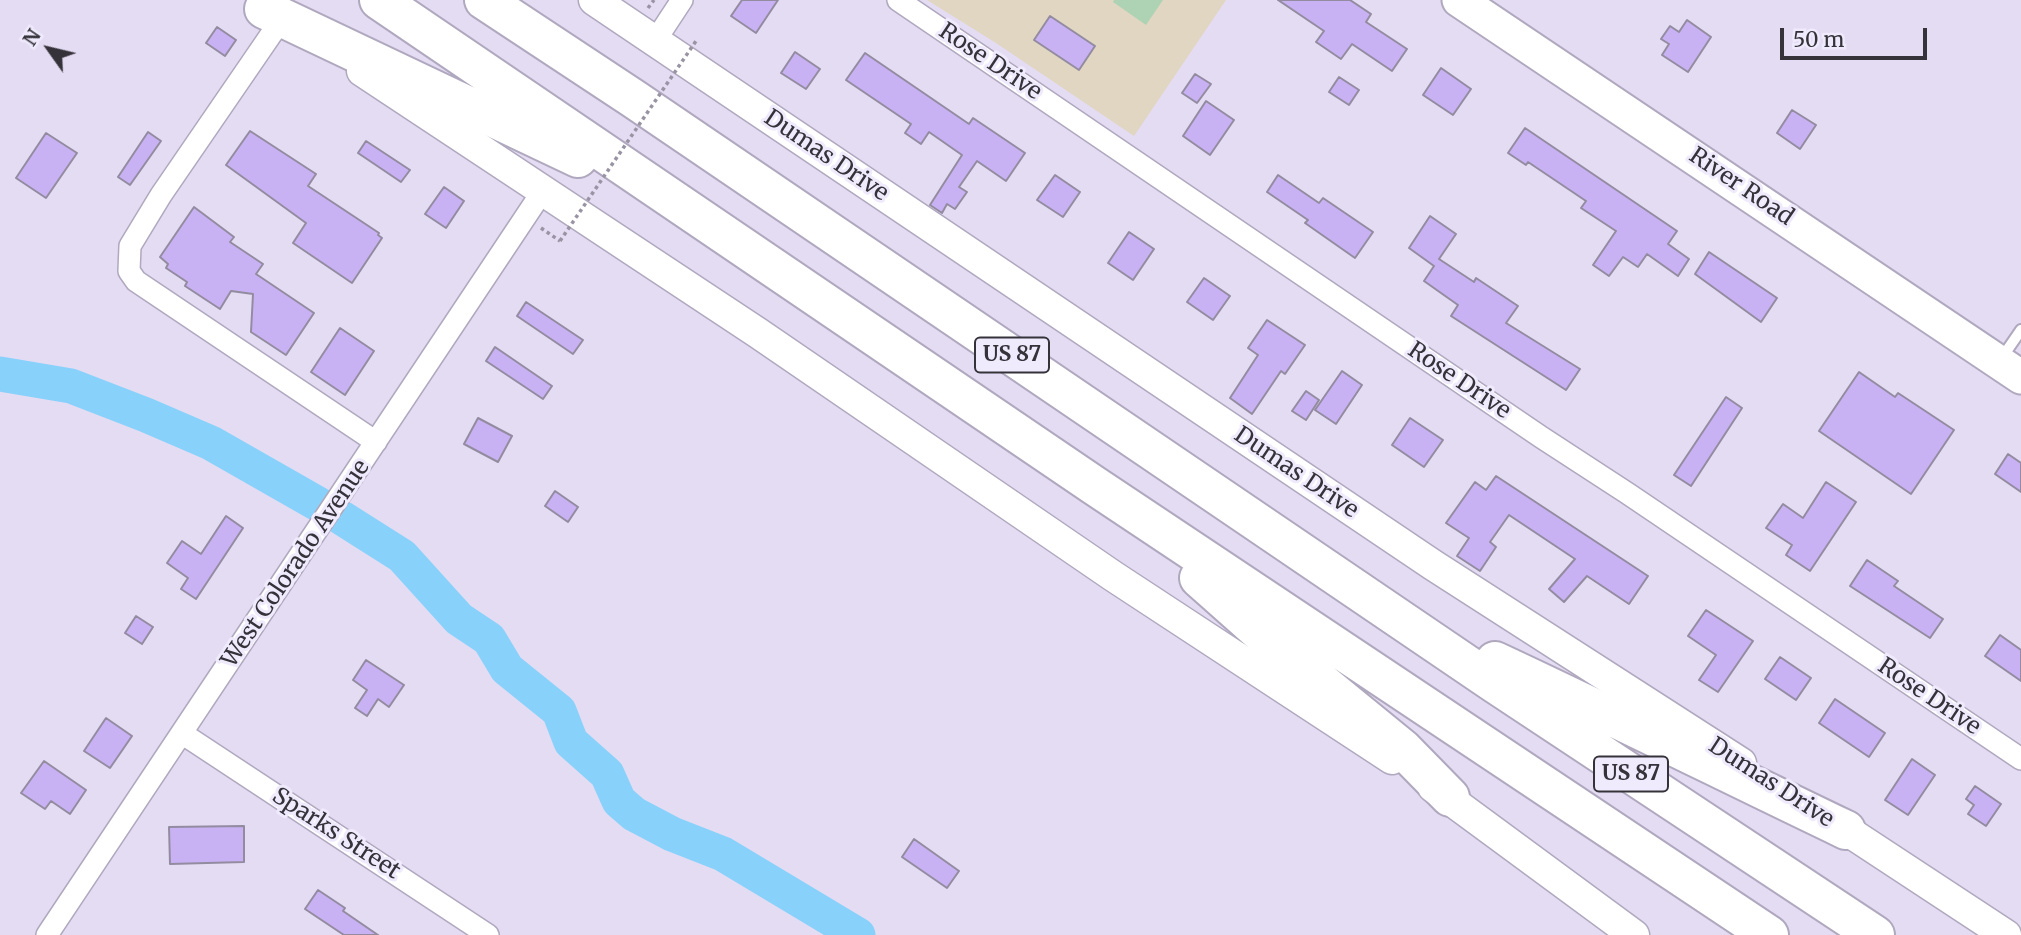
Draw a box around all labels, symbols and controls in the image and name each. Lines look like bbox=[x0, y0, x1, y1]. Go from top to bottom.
north arrow bbox=[14, 14, 84, 84]
scale bar bbox=[1783, 14, 1930, 58]
street label: Rose Drive bbox=[933, 18, 1047, 106]
text: N bbox=[17, 24, 46, 50]
text: 50 m bbox=[1793, 26, 1844, 53]
street label: Dumas Drive bbox=[759, 104, 893, 208]
street label: River Road bbox=[1684, 142, 1798, 232]
street label: Rose Drive bbox=[1402, 337, 1516, 425]
road number: US 87 bbox=[975, 338, 1049, 372]
street label: Dumas Drive bbox=[1229, 421, 1363, 525]
street label: West Colorado Avenue bbox=[216, 455, 376, 673]
street label: Rose Drive bbox=[1872, 653, 1986, 741]
street label: Dumas Drive bbox=[1703, 732, 1839, 834]
road number: US 87 bbox=[1594, 756, 1668, 792]
street label: Sparks Street bbox=[267, 782, 405, 886]

